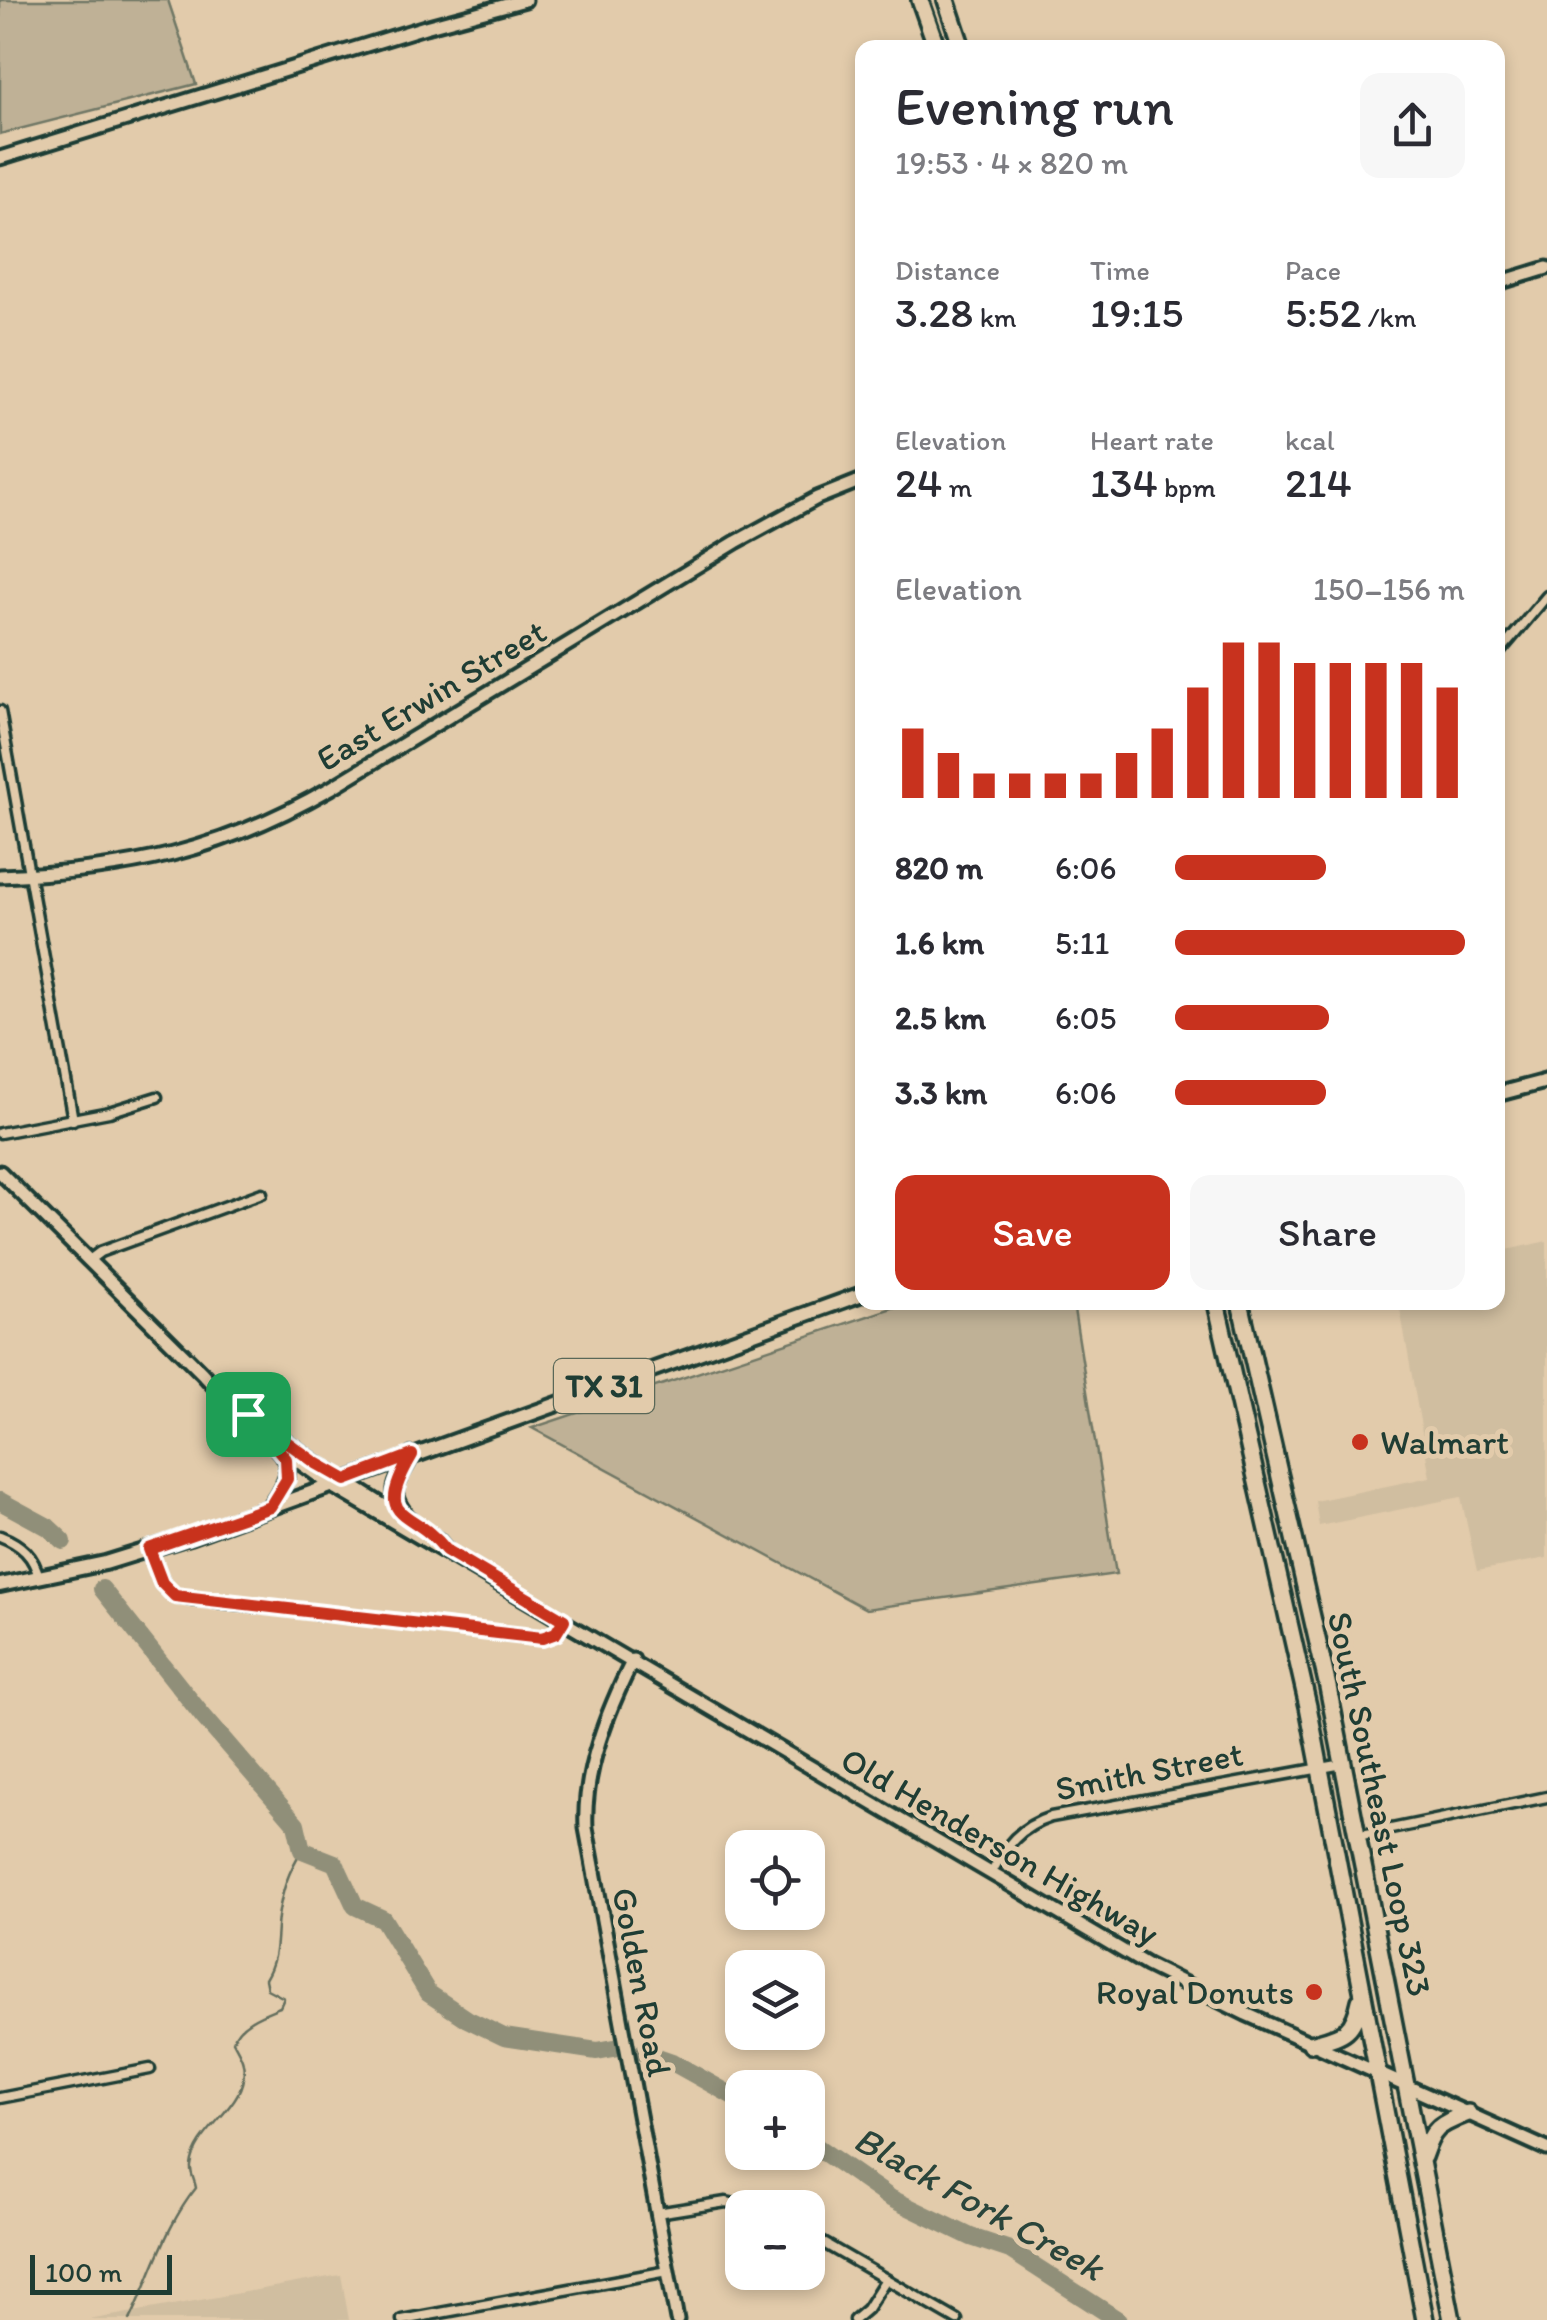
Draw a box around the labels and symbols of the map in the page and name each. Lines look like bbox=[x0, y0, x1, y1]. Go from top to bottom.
street label: East Erwin Street bbox=[309, 610, 553, 780]
road number: TX 31 bbox=[554, 1359, 654, 1413]
pin bbox=[206, 1372, 291, 1457]
place label: Walmart bbox=[1380, 1421, 1509, 1463]
marker: Walmart bbox=[1349, 1431, 1371, 1453]
street label: South Southeast Loop 323 bbox=[1319, 1608, 1441, 2000]
street label: Smith Street bbox=[1052, 1732, 1246, 1810]
street label: Old Henderson Highway bbox=[834, 1738, 1166, 1954]
street label: Golden Road bbox=[603, 1884, 681, 2080]
place label: Royal Donuts bbox=[1096, 1971, 1294, 2013]
marker: Royal Donuts bbox=[1303, 1981, 1325, 2003]
water label: Black Fork Creek bbox=[846, 2115, 1114, 2292]
scale bar bbox=[30, 2250, 172, 2294]

